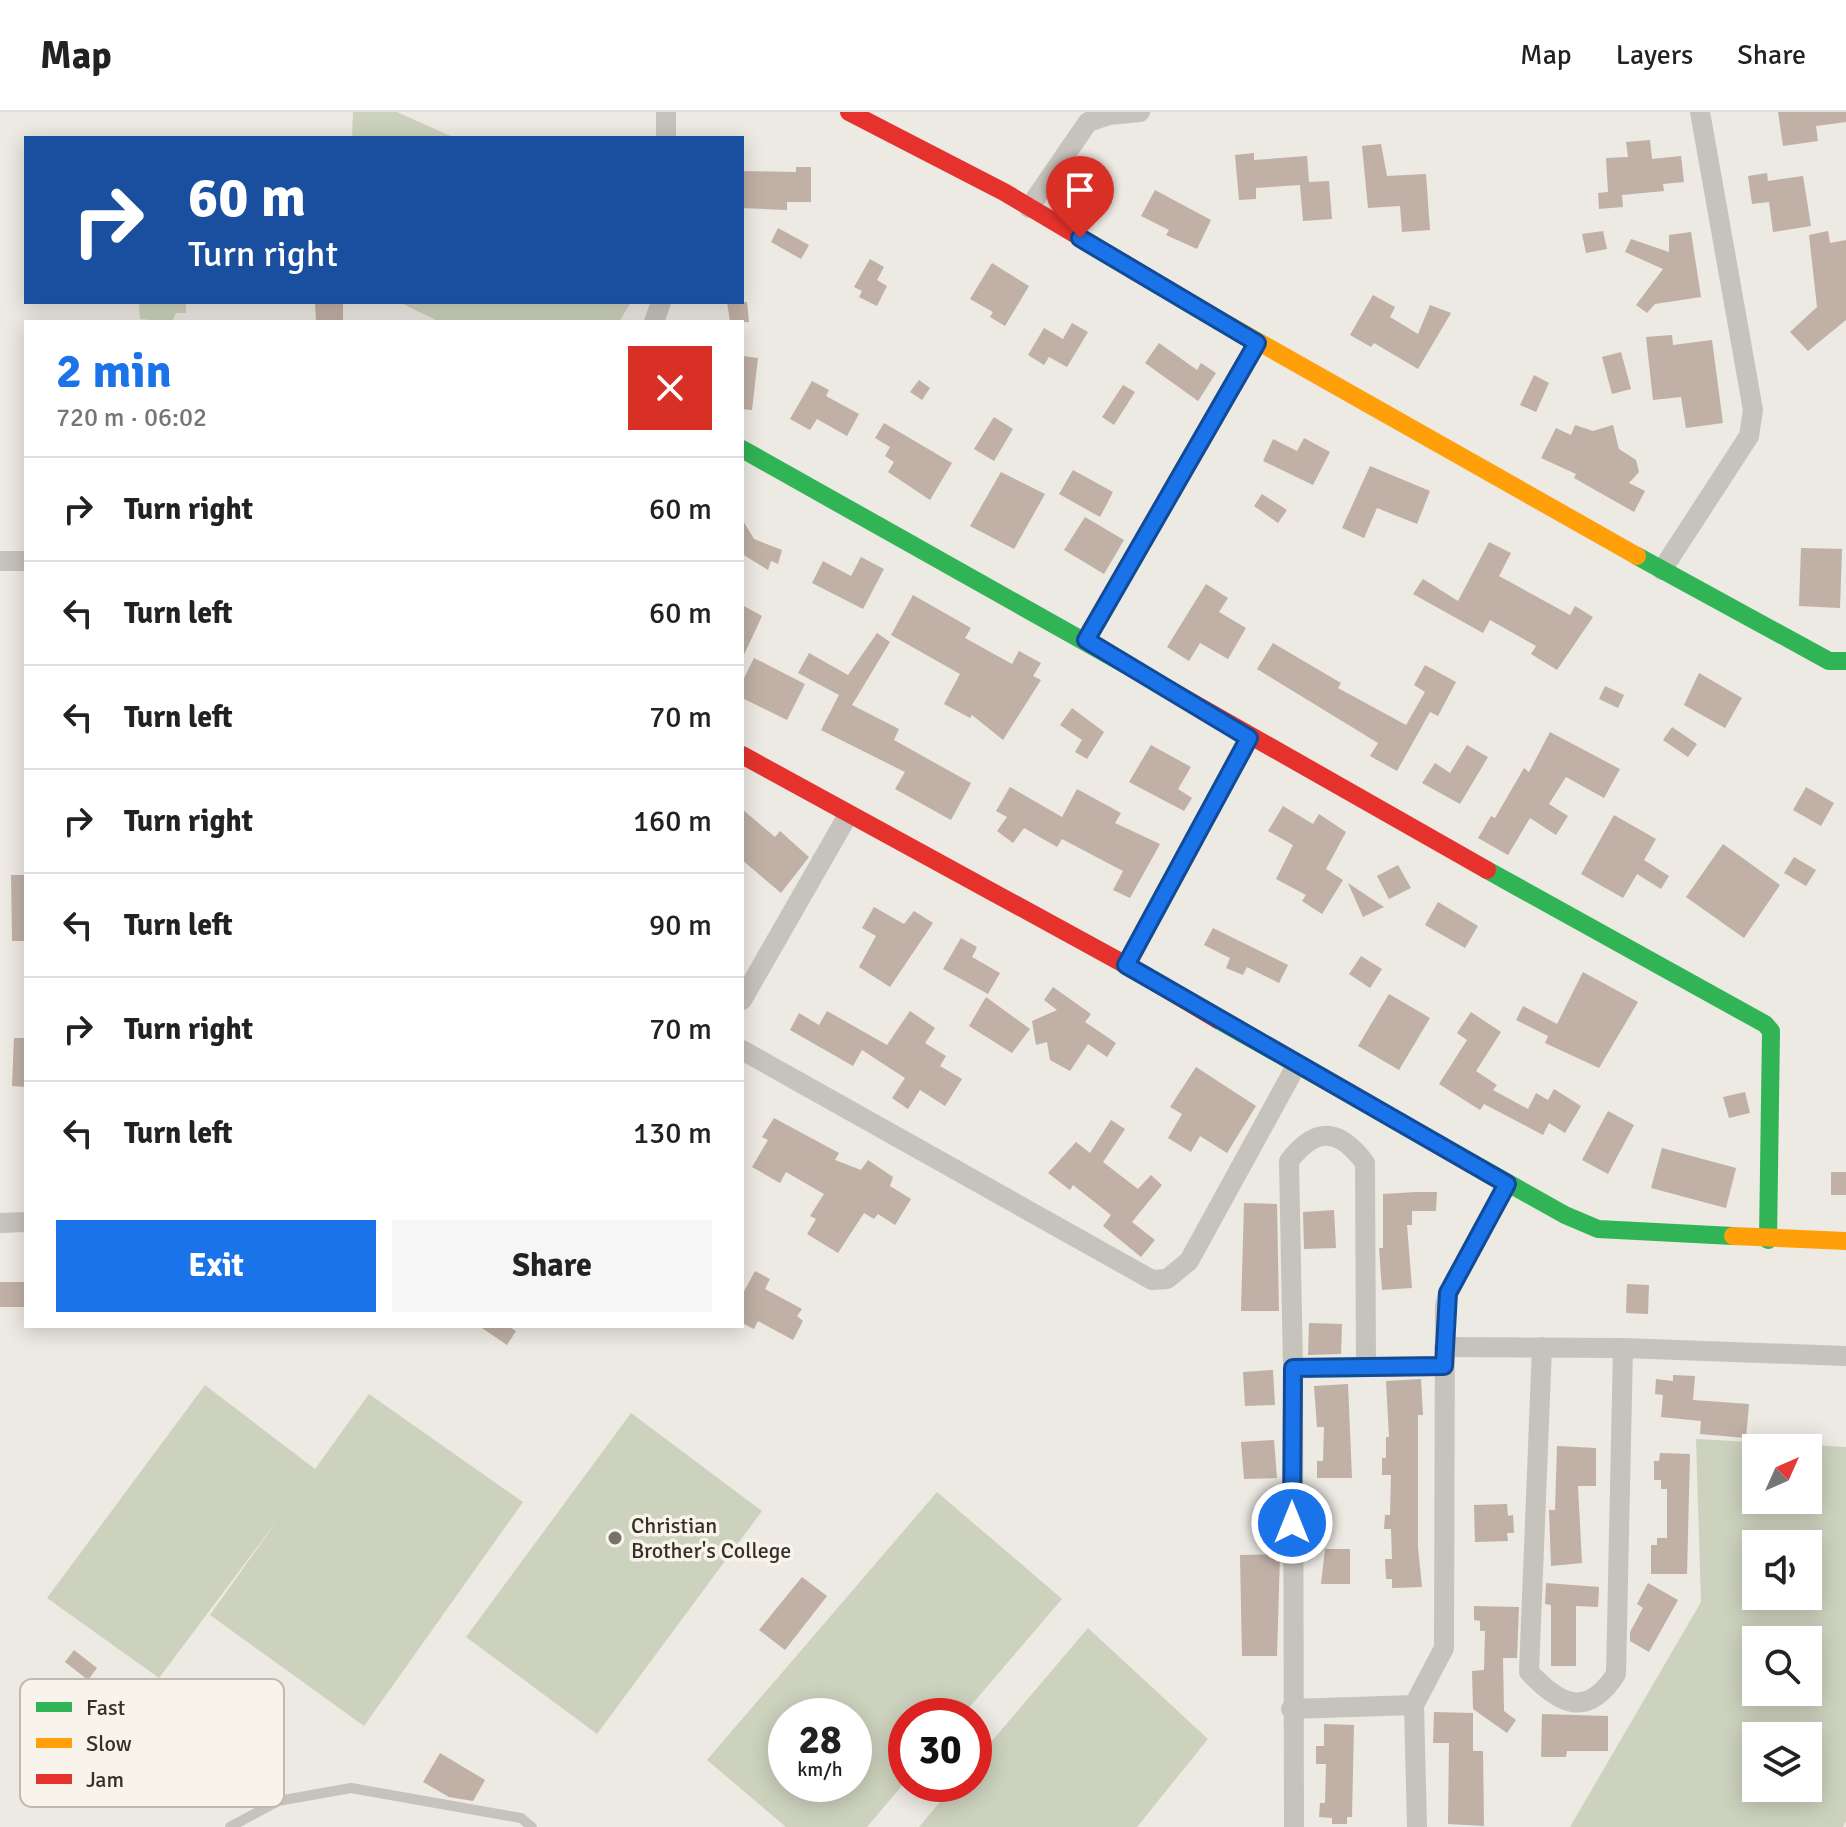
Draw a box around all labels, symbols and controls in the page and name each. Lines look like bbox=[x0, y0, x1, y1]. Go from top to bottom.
text: Map bbox=[40, 32, 112, 79]
text: Map bbox=[1520, 38, 1572, 72]
text: Layers bbox=[1616, 38, 1693, 72]
text: Share bbox=[1737, 38, 1806, 72]
pin bbox=[1046, 156, 1114, 238]
text: 60 m bbox=[188, 163, 306, 232]
icon: right bbox=[56, 168, 160, 272]
icon: arrive bbox=[1058, 168, 1102, 212]
text: Turn right bbox=[188, 232, 338, 277]
text: 2 min bbox=[56, 342, 172, 401]
button: close bbox=[628, 346, 712, 430]
text: 720 m · 06:02 bbox=[56, 402, 207, 434]
icon: right bbox=[56, 487, 100, 531]
text: Turn right bbox=[124, 491, 253, 528]
text: 60 m bbox=[649, 491, 712, 528]
icon: left bbox=[56, 591, 100, 635]
text: Turn left bbox=[124, 595, 233, 632]
text: 60 m bbox=[649, 595, 712, 632]
icon: left bbox=[56, 695, 100, 739]
text: Turn left bbox=[124, 699, 233, 736]
text: 70 m bbox=[649, 699, 712, 736]
icon: right bbox=[56, 799, 100, 843]
text: Turn right bbox=[124, 803, 253, 840]
text: 160 m bbox=[633, 803, 712, 840]
icon: left bbox=[56, 903, 100, 947]
text: Turn left bbox=[124, 907, 233, 944]
text: 90 m bbox=[649, 907, 712, 944]
icon: right bbox=[56, 1007, 100, 1051]
text: Turn right bbox=[124, 1011, 253, 1048]
text: 70 m bbox=[649, 1011, 712, 1048]
icon: left bbox=[56, 1111, 100, 1155]
text: Turn left bbox=[124, 1115, 233, 1152]
text: 130 m bbox=[633, 1115, 712, 1152]
button: Exit bbox=[56, 1220, 376, 1312]
button: Share bbox=[392, 1220, 712, 1312]
north arrow bbox=[1742, 1434, 1822, 1514]
map controls bbox=[1742, 1434, 1822, 1802]
position arrow bbox=[1250, 1481, 1334, 1565]
place label: Christian Brother's College bbox=[631, 1512, 791, 1564]
marker: Christian Brother's College bbox=[606, 1529, 624, 1547]
button: sound bbox=[1742, 1530, 1822, 1610]
button: search bbox=[1742, 1626, 1822, 1706]
legend bbox=[20, 1679, 284, 1807]
text: Fast bbox=[86, 1694, 126, 1721]
speed limit sign: 30 bbox=[888, 1698, 992, 1802]
text: 28 bbox=[798, 1715, 842, 1765]
button: layers bbox=[1742, 1722, 1822, 1802]
text: Slow bbox=[86, 1730, 132, 1757]
text: km/h bbox=[797, 1757, 843, 1782]
text: Jam bbox=[86, 1766, 124, 1793]

